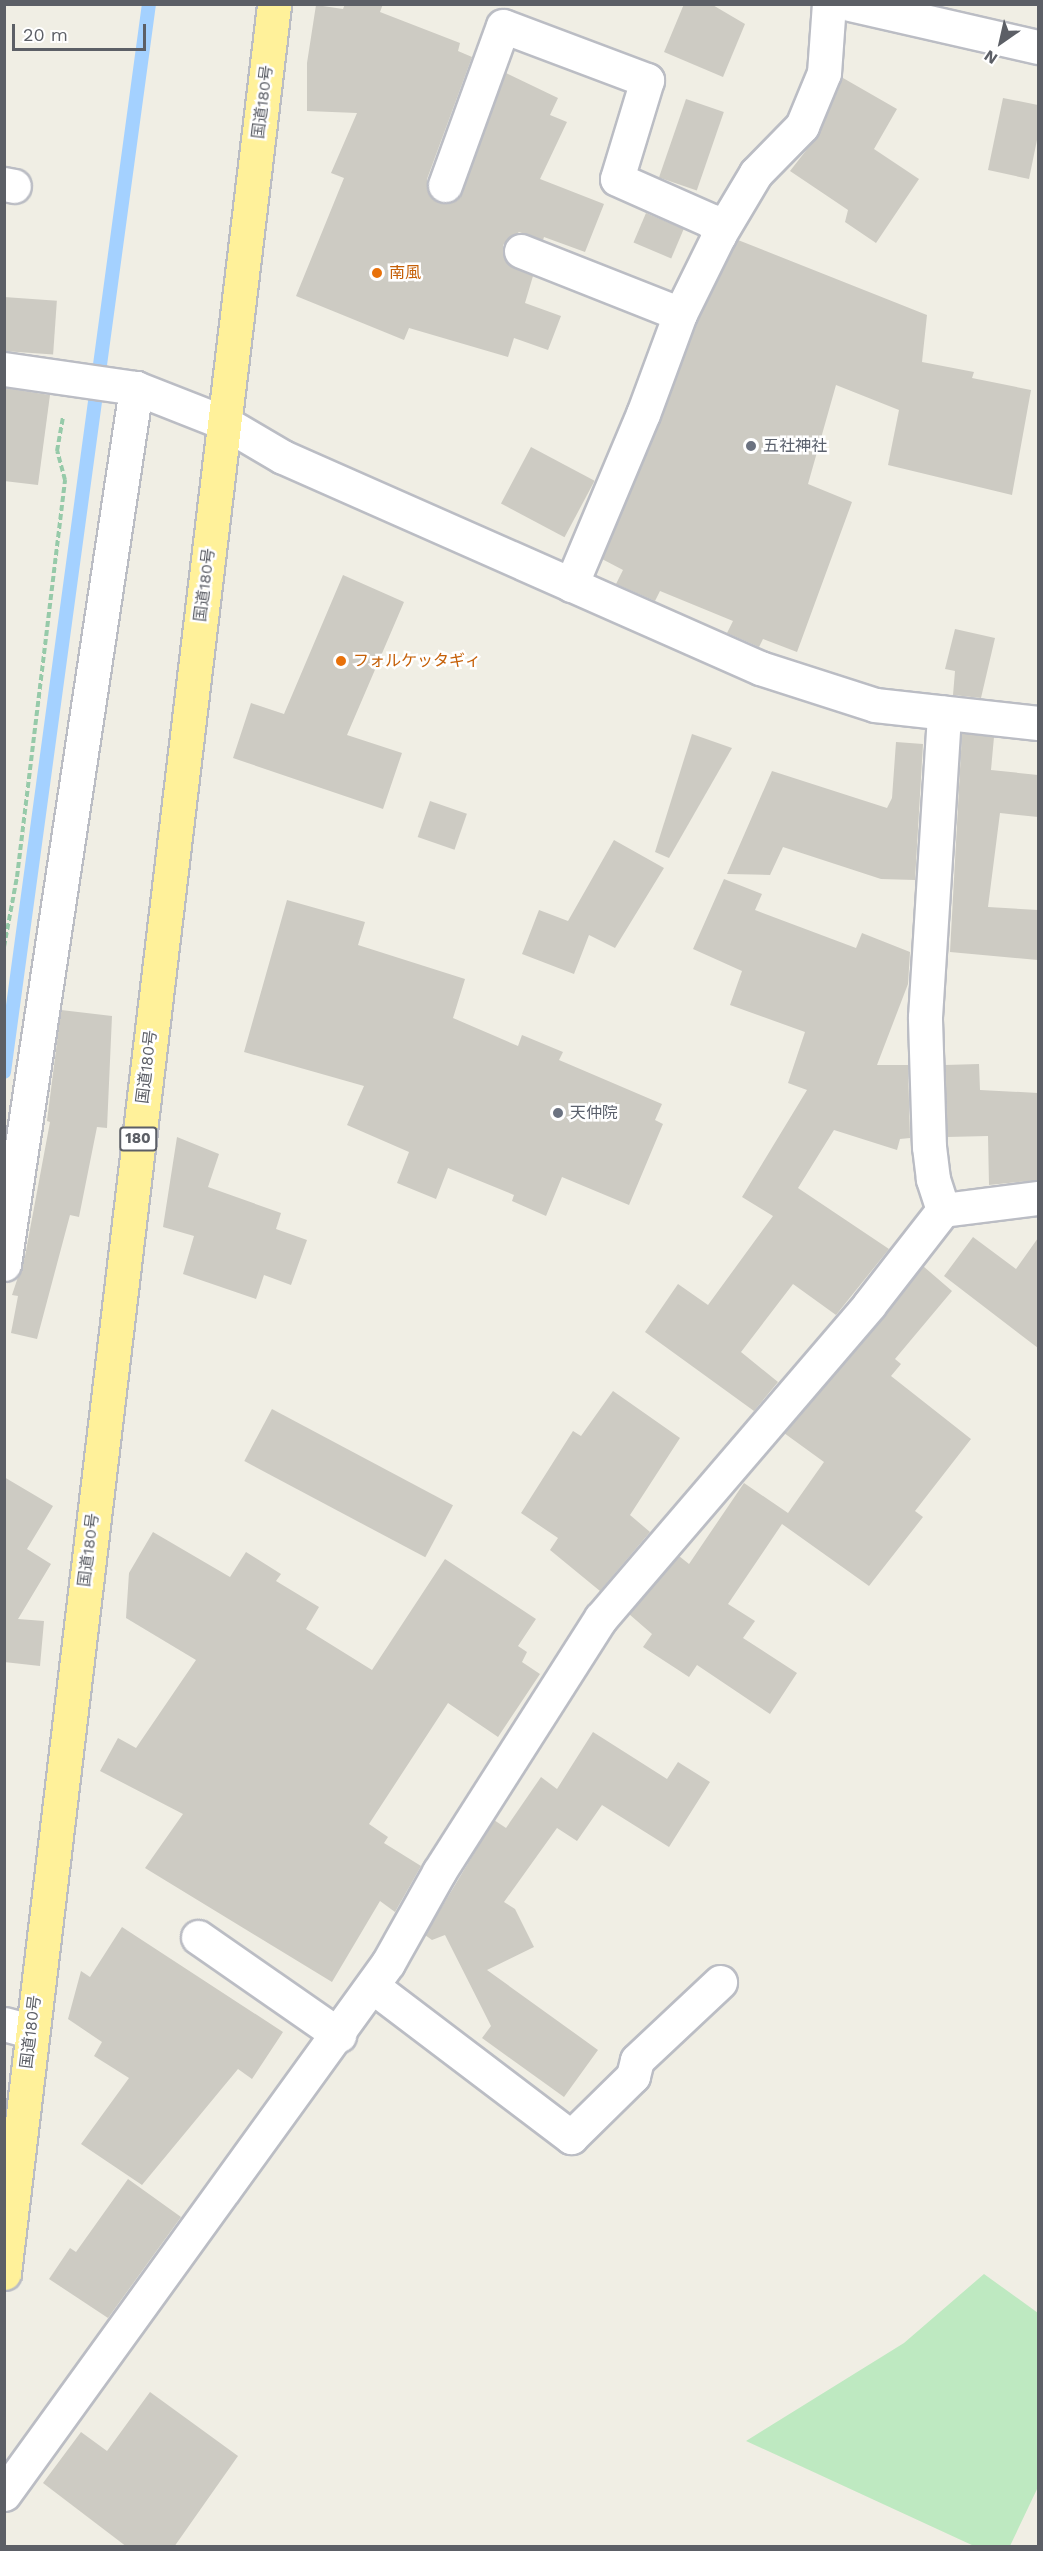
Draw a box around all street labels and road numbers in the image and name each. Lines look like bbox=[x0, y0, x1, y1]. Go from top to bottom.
street label: 国道180号 bbox=[249, 64, 277, 140]
street label: 国道180号 bbox=[191, 547, 219, 623]
street label: 国道180号 bbox=[133, 1029, 161, 1105]
road number: 180 bbox=[118, 1127, 158, 1151]
street label: 国道180号 bbox=[75, 1512, 103, 1588]
street label: 国道180号 bbox=[17, 1994, 45, 2070]

